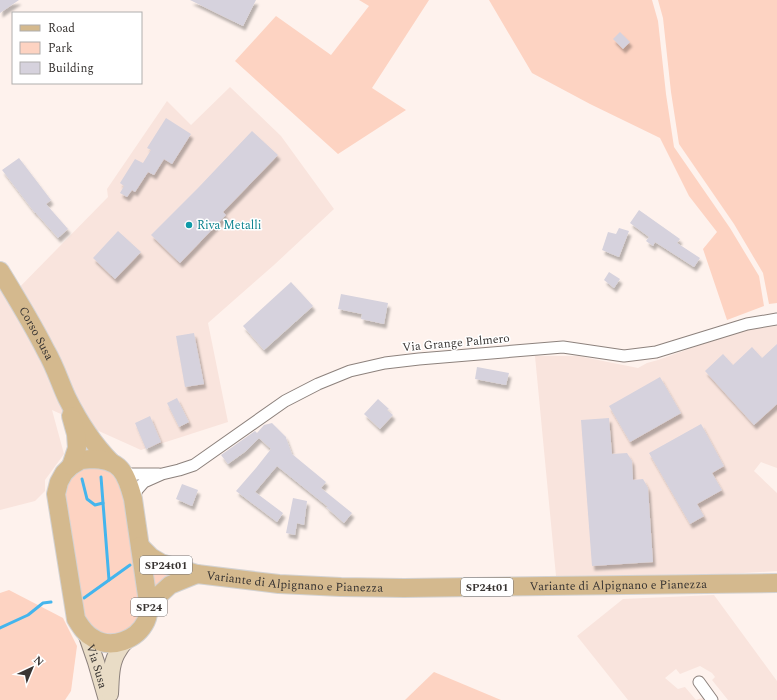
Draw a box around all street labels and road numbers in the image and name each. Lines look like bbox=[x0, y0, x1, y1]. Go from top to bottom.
street label: Corso Susa bbox=[14, 303, 59, 364]
street label: Via Grange Palmero bbox=[401, 329, 511, 357]
road number: SP24t01 bbox=[140, 556, 192, 574]
street label: Variante di Alpignano e Pianezza bbox=[205, 566, 383, 597]
street label: Variante di Alpignano e Pianezza bbox=[530, 574, 707, 596]
road number: SP24t01 bbox=[461, 578, 513, 596]
road number: SP24 bbox=[131, 598, 167, 616]
street label: Via Susa bbox=[81, 641, 113, 691]

